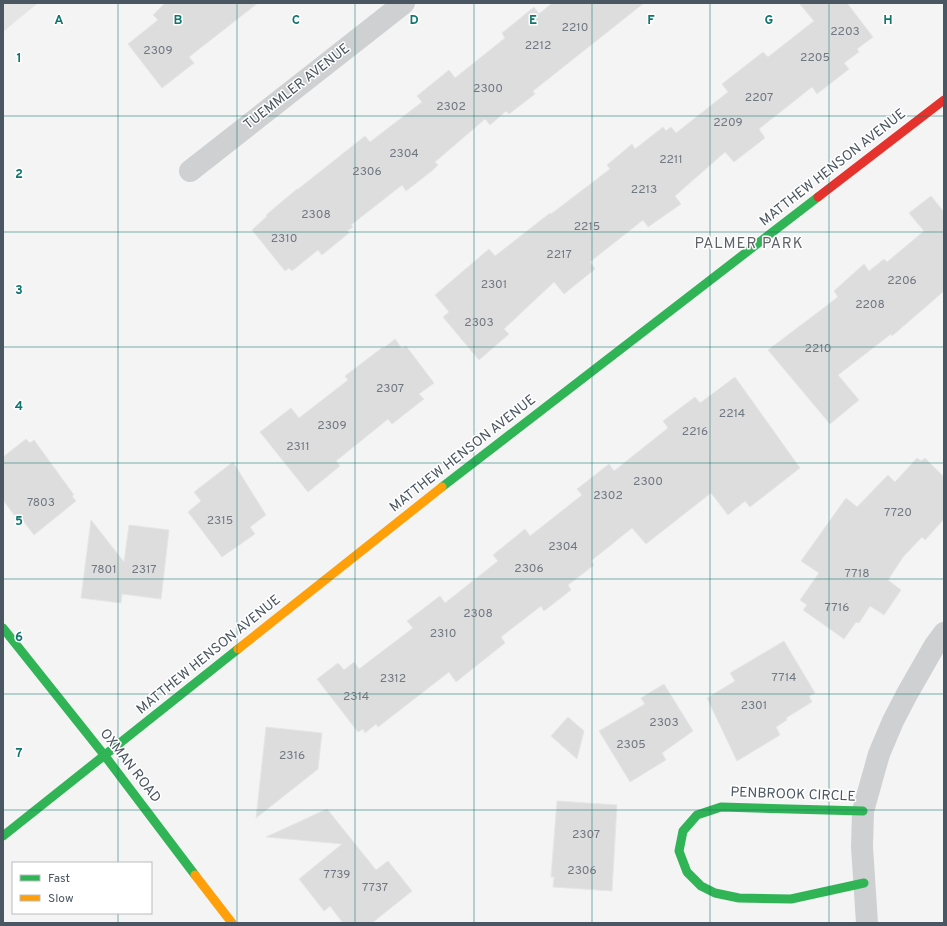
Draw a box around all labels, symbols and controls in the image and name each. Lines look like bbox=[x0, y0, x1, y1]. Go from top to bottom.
text: A bbox=[54, 13, 64, 29]
text: B bbox=[174, 13, 183, 29]
text: C bbox=[292, 13, 300, 29]
text: D bbox=[409, 13, 419, 29]
text: E bbox=[529, 13, 537, 29]
text: F bbox=[647, 13, 655, 29]
text: G bbox=[765, 13, 774, 29]
text: H bbox=[883, 13, 893, 29]
house number: 2210 bbox=[562, 20, 588, 36]
house number: 2203 bbox=[830, 24, 860, 40]
house number: 2212 bbox=[525, 38, 551, 54]
street label: TUEMMLER AVENUE bbox=[241, 40, 353, 134]
house number: 2309 bbox=[143, 43, 173, 59]
house number: 2205 bbox=[800, 50, 830, 66]
text: 1 bbox=[16, 51, 22, 67]
house number: 2300 bbox=[473, 81, 503, 97]
house number: 2207 bbox=[745, 90, 773, 106]
house number: 2302 bbox=[436, 99, 466, 115]
street label: MATTHEW HENSON AVENUE bbox=[757, 106, 909, 230]
house number: 2209 bbox=[713, 115, 743, 131]
house number: 2304 bbox=[389, 146, 419, 162]
house number: 2211 bbox=[659, 152, 683, 168]
house number: 2306 bbox=[352, 164, 382, 180]
text: 2 bbox=[15, 167, 23, 183]
house number: 2213 bbox=[631, 182, 657, 198]
house number: 2308 bbox=[301, 207, 331, 223]
house number: 2215 bbox=[574, 219, 600, 235]
house number: 2310 bbox=[271, 231, 297, 247]
district label: PALMER PARK bbox=[694, 235, 804, 254]
house number: 2217 bbox=[546, 247, 572, 263]
house number: 2206 bbox=[887, 273, 917, 289]
house number: 2301 bbox=[481, 277, 507, 293]
text: 3 bbox=[15, 283, 23, 299]
house number: 2208 bbox=[855, 297, 885, 313]
house number: 2303 bbox=[464, 315, 494, 331]
house number: 2210 bbox=[805, 341, 831, 357]
house number: 2307 bbox=[376, 381, 404, 397]
street label: MATTHEW HENSON AVENUE bbox=[387, 392, 539, 516]
text: 4 bbox=[15, 399, 23, 415]
house number: 2214 bbox=[719, 406, 745, 422]
house number: 2309 bbox=[317, 418, 347, 434]
house number: 2216 bbox=[682, 424, 708, 440]
house number: 2311 bbox=[286, 439, 310, 455]
house number: 2300 bbox=[633, 474, 663, 490]
house number: 2302 bbox=[593, 488, 623, 504]
house number: 7803 bbox=[27, 495, 55, 511]
house number: 7720 bbox=[884, 505, 912, 521]
house number: 2315 bbox=[207, 513, 233, 529]
text: 5 bbox=[15, 514, 23, 530]
house number: 2304 bbox=[548, 539, 578, 555]
house number: 2306 bbox=[514, 561, 544, 577]
house number: 7801 bbox=[91, 562, 117, 578]
house number: 2317 bbox=[131, 562, 157, 578]
house number: 7718 bbox=[845, 566, 869, 582]
street label: MATTHEW HENSON AVENUE bbox=[134, 592, 284, 718]
house number: 7716 bbox=[825, 600, 849, 616]
house number: 2308 bbox=[463, 606, 493, 622]
house number: 2310 bbox=[430, 626, 456, 642]
text: 6 bbox=[15, 630, 23, 646]
house number: 7714 bbox=[772, 670, 796, 686]
house number: 2312 bbox=[380, 671, 406, 687]
house number: 2314 bbox=[343, 689, 369, 705]
house number: 2301 bbox=[741, 698, 767, 714]
house number: 2303 bbox=[649, 715, 679, 731]
street label: OXMAN ROAD bbox=[96, 726, 164, 806]
house number: 2305 bbox=[616, 737, 646, 753]
text: 7 bbox=[16, 746, 23, 762]
house number: 2316 bbox=[279, 748, 305, 764]
street label: PENBROOK CIRCLE bbox=[730, 784, 856, 806]
house number: 2307 bbox=[572, 827, 600, 843]
legend bbox=[12, 862, 152, 914]
house number: 2306 bbox=[567, 863, 597, 879]
house number: 7739 bbox=[324, 867, 350, 883]
text: Fast bbox=[48, 871, 70, 887]
house number: 7737 bbox=[362, 880, 388, 896]
text: Slow bbox=[48, 891, 74, 907]

